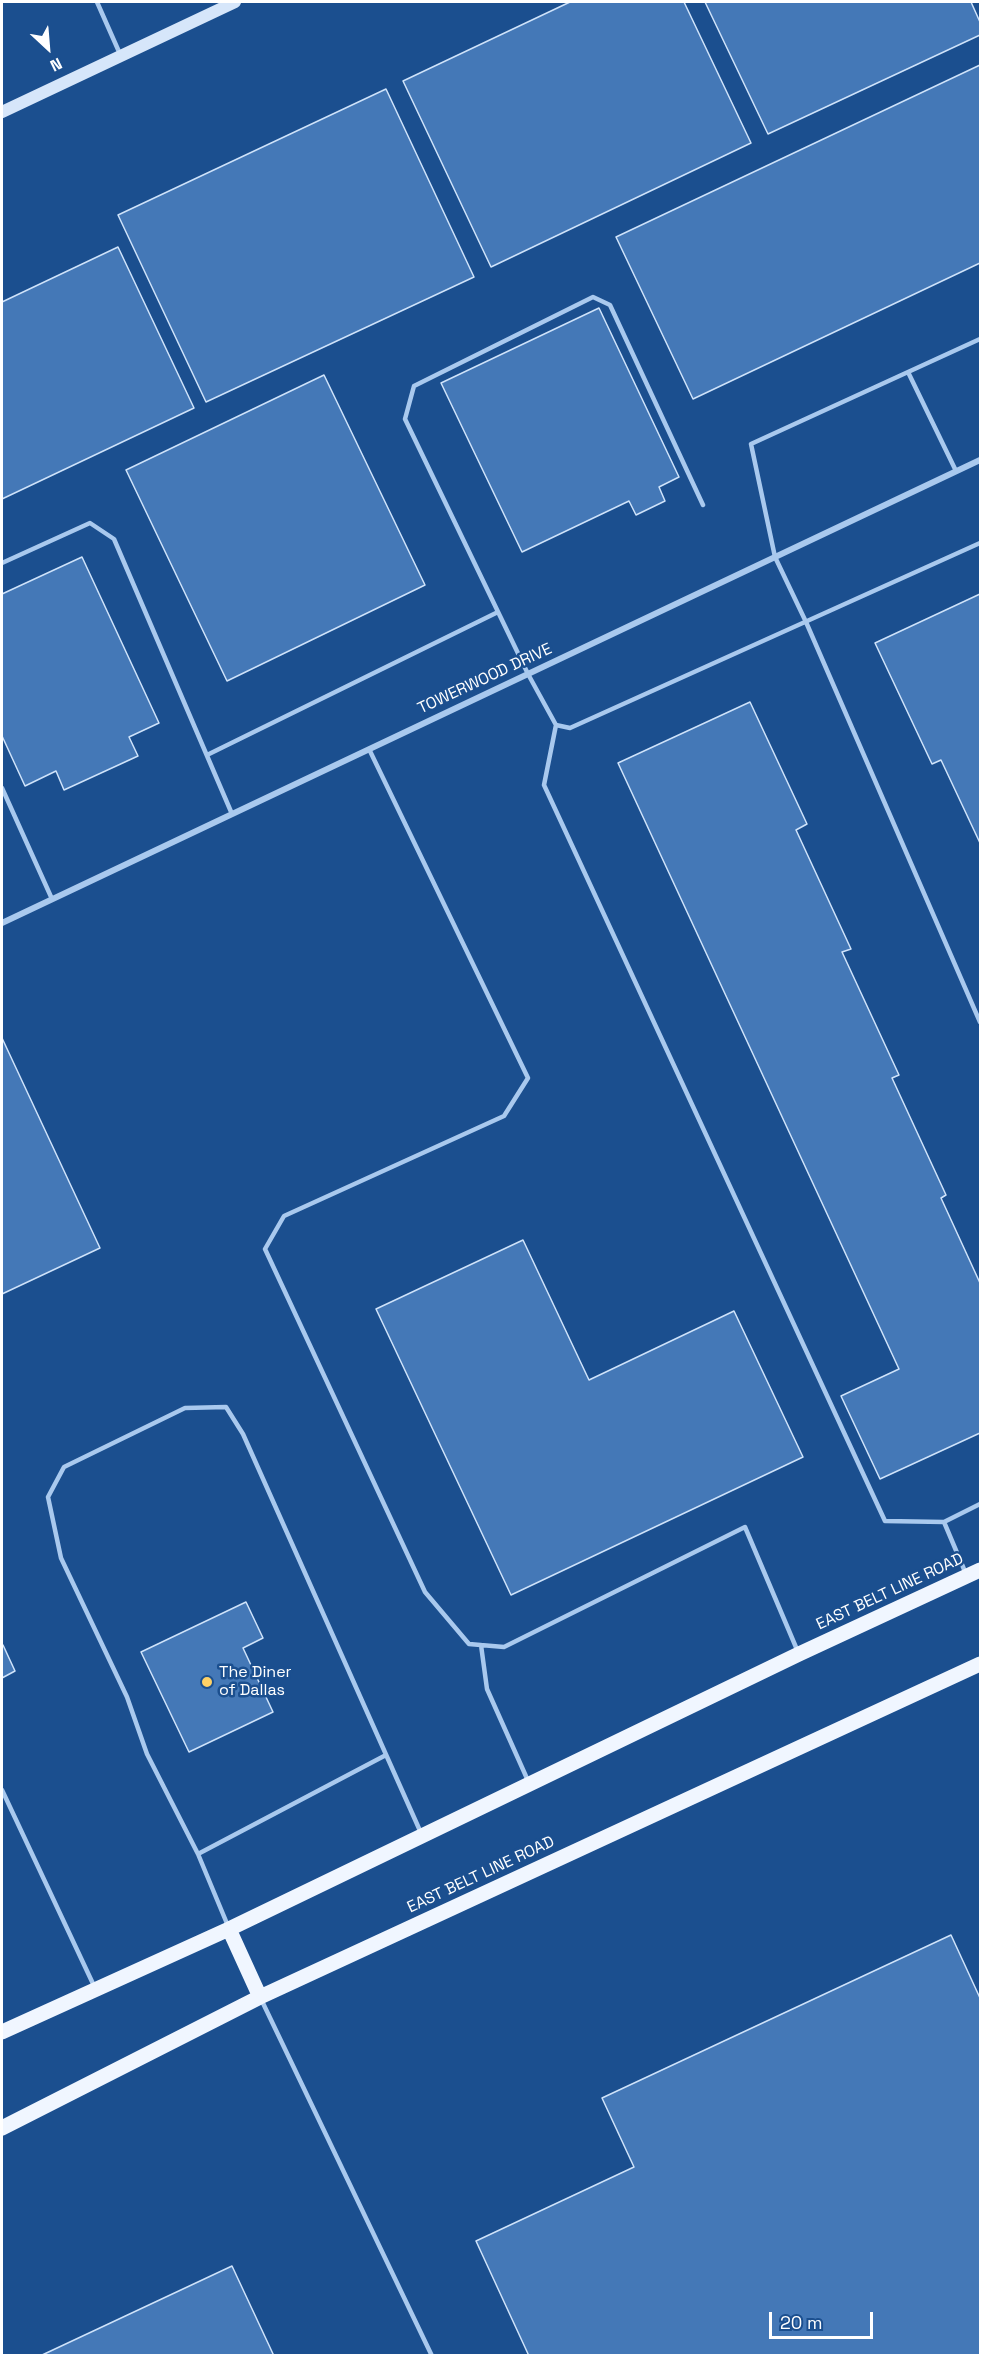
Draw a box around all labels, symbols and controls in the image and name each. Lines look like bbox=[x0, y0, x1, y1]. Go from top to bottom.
north arrow bbox=[18, 18, 78, 78]
text: N bbox=[47, 53, 66, 76]
street label: TOWERWOOD DRIVE bbox=[415, 640, 555, 718]
street label: EAST BELT LINE ROAD bbox=[813, 1549, 967, 1635]
place label: The Diner of Dallas bbox=[219, 1663, 292, 1701]
marker: The Diner of Dallas bbox=[200, 1675, 214, 1689]
street label: EAST BELT LINE ROAD bbox=[404, 1832, 558, 1918]
scale bar bbox=[772, 2300, 876, 2338]
text: 20 m bbox=[780, 2311, 823, 2334]

